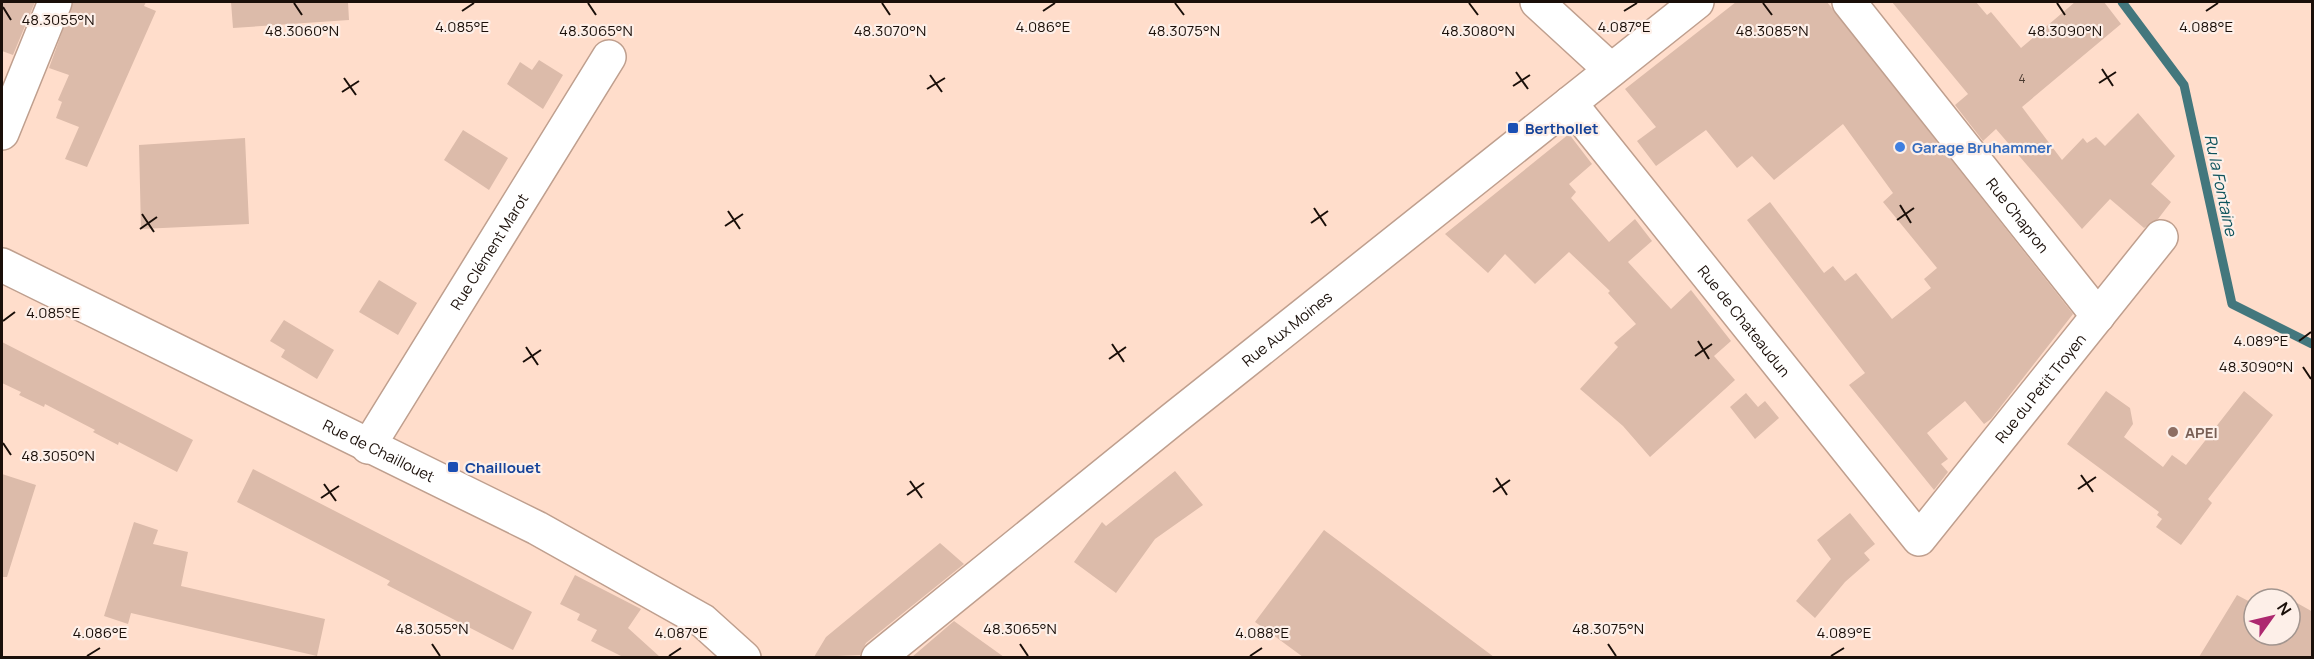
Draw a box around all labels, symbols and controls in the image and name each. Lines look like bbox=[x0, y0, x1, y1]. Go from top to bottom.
text: 48.3055°N bbox=[21, 9, 95, 30]
text: 4.085°E bbox=[435, 16, 489, 37]
text: 4.086°E bbox=[1016, 16, 1070, 37]
text: 4.087°E bbox=[1597, 16, 1651, 37]
text: 4.088°E bbox=[2179, 16, 2233, 37]
text: 48.3060°N bbox=[265, 20, 339, 41]
text: 48.3065°N bbox=[559, 20, 633, 41]
text: 48.3070°N bbox=[854, 20, 926, 41]
text: 48.3075°N bbox=[1148, 20, 1220, 41]
text: 48.3080°N bbox=[1441, 20, 1515, 41]
text: 48.3085°N bbox=[1735, 20, 1809, 41]
text: 48.3090°N bbox=[2028, 20, 2102, 41]
house number: 4 bbox=[2018, 70, 2026, 87]
place label: Berthollet bbox=[1525, 118, 1599, 139]
marker: Berthollet bbox=[1506, 121, 1520, 135]
water label: Ru la Fontaine bbox=[2200, 132, 2243, 239]
place label: Garage Bruhammer bbox=[1912, 137, 2052, 158]
marker: Garage Bruhammer bbox=[1893, 140, 1907, 154]
street label: Rue Chapron bbox=[1982, 173, 2054, 257]
street label: Rue Clément Marot bbox=[445, 189, 533, 314]
street label: Rue de Chateaudun bbox=[1693, 261, 1795, 381]
street label: Rue Aux Moines bbox=[1237, 286, 1336, 371]
text: 4.085°E bbox=[26, 302, 80, 323]
street label: Rue du Petit Troyen bbox=[1990, 329, 2090, 447]
text: 4.089°E bbox=[2234, 330, 2288, 351]
text: 48.3090°N bbox=[2219, 356, 2293, 377]
street label: Rue de Chaillouet bbox=[320, 414, 438, 487]
place label: APEI bbox=[2185, 422, 2218, 443]
marker: APEI bbox=[2166, 425, 2180, 439]
text: 48.3050°N bbox=[21, 445, 95, 466]
place label: Chaillouet bbox=[465, 457, 541, 478]
marker: Chaillouet bbox=[446, 460, 460, 474]
north arrow bbox=[2242, 587, 2302, 647]
text: N bbox=[2272, 598, 2297, 620]
text: 48.3055°N bbox=[395, 618, 469, 639]
text: 48.3065°N bbox=[983, 618, 1057, 639]
text: 48.3075°N bbox=[1572, 618, 1644, 639]
text: 4.086°E bbox=[73, 622, 127, 643]
text: 4.087°E bbox=[654, 622, 708, 643]
text: 4.088°E bbox=[1235, 622, 1289, 643]
text: 4.089°E bbox=[1817, 622, 1871, 643]

